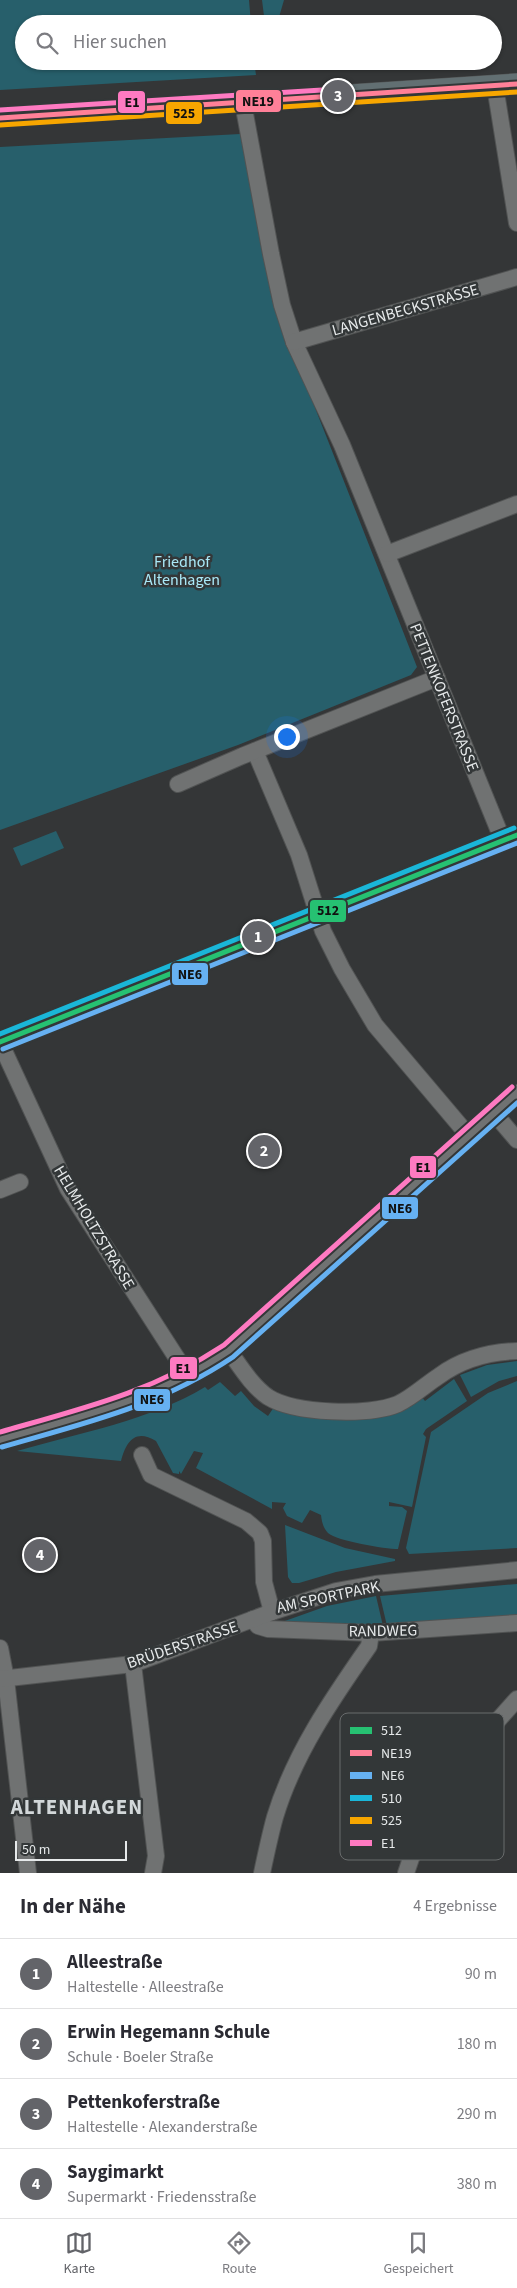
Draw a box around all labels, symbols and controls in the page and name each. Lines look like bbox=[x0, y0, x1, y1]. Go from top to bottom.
search box bbox=[15, 15, 502, 70]
icon: search bbox=[33, 29, 61, 57]
text: Hier suchen bbox=[73, 29, 167, 56]
pin: 3 bbox=[322, 77, 354, 115]
line badge: NE19 bbox=[235, 89, 282, 113]
line badge: E1 bbox=[117, 90, 146, 114]
text: NE19 bbox=[242, 92, 274, 112]
text: E1 bbox=[124, 93, 140, 113]
line badge: 525 bbox=[165, 101, 203, 125]
text: 525 bbox=[173, 104, 195, 124]
street label: LANGENBECKSTRASSE bbox=[329, 279, 481, 341]
park label: Friedhof Altenhagen bbox=[144, 551, 220, 591]
street label: PETTENKOFERSTRASSE bbox=[404, 620, 484, 775]
your location bbox=[274, 724, 300, 750]
line badge: 512 bbox=[309, 899, 347, 923]
text: 512 bbox=[317, 901, 339, 921]
pin: 1 bbox=[242, 918, 274, 956]
line badge: NE6 bbox=[171, 962, 209, 986]
text: NE6 bbox=[178, 965, 202, 985]
pin: 2 bbox=[248, 1132, 280, 1170]
line badge: E1 bbox=[409, 1155, 437, 1179]
text: E1 bbox=[415, 1158, 431, 1178]
street label: HELMHOLTZSTRASSE bbox=[48, 1161, 140, 1294]
line badge: NE6 bbox=[381, 1196, 419, 1220]
text: NE6 bbox=[388, 1199, 412, 1219]
line badge: E1 bbox=[169, 1356, 198, 1380]
text: E1 bbox=[175, 1359, 191, 1379]
line badge: NE6 bbox=[133, 1388, 171, 1412]
text: NE6 bbox=[140, 1390, 164, 1410]
pin: 4 bbox=[24, 1536, 56, 1574]
street label: AM SPORTPARK bbox=[275, 1575, 382, 1619]
street label: BRÜDERSTRASSE bbox=[124, 1616, 241, 1674]
street label: RANDWEG bbox=[348, 1619, 418, 1643]
legend bbox=[340, 1713, 504, 1860]
text: 512 bbox=[381, 1721, 402, 1741]
text: NE19 bbox=[381, 1744, 411, 1764]
text: NE6 bbox=[381, 1766, 404, 1786]
text: 510 bbox=[381, 1789, 402, 1809]
district label: ALTENHAGEN bbox=[10, 1792, 143, 1822]
text: 525 bbox=[381, 1811, 402, 1831]
text: E1 bbox=[381, 1834, 395, 1854]
scale bar bbox=[15, 1838, 128, 1861]
text: 50 m bbox=[22, 1840, 50, 1860]
text: In der Nähe bbox=[20, 1891, 126, 1921]
text: 4 Ergebnisse bbox=[413, 1895, 497, 1917]
text: Alleestraße bbox=[67, 1949, 163, 1976]
text: 1 bbox=[32, 1963, 40, 1985]
text: 90 m bbox=[465, 1963, 497, 1985]
text: Haltestelle · Alleestraße bbox=[67, 1976, 224, 1998]
text: Erwin Hegemann Schule bbox=[67, 2019, 270, 2046]
text: 2 bbox=[32, 2033, 40, 2055]
text: 180 m bbox=[457, 2033, 497, 2055]
text: Schule · Boeler Straße bbox=[67, 2046, 213, 2068]
text: Pettenkoferstraße bbox=[67, 2089, 220, 2116]
text: 3 bbox=[32, 2103, 40, 2125]
text: 290 m bbox=[457, 2103, 497, 2125]
text: Haltestelle · Alexanderstraße bbox=[67, 2116, 258, 2138]
text: Saygimarkt bbox=[67, 2159, 164, 2186]
text: 4 bbox=[32, 2173, 40, 2195]
text: 380 m bbox=[457, 2173, 497, 2195]
text: Supermarkt · Friedensstraße bbox=[67, 2186, 256, 2208]
tab: Karte bbox=[63, 2229, 95, 2279]
tab: Route bbox=[222, 2229, 256, 2279]
tab: Gespeichert bbox=[383, 2229, 454, 2279]

